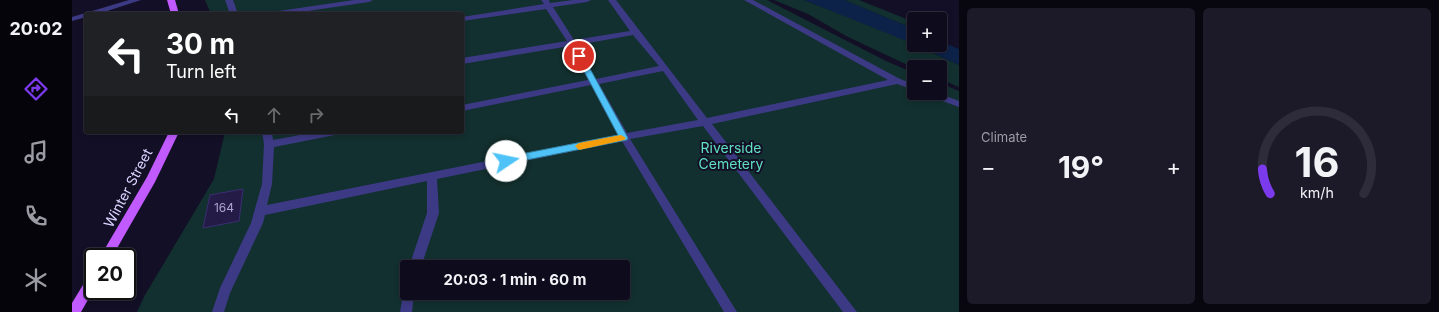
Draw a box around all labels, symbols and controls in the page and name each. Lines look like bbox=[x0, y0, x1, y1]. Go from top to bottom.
map controls bbox=[907, 12, 947, 100]
button: + bbox=[907, 12, 947, 52]
text: 20:02 bbox=[10, 18, 62, 39]
text: 30 m bbox=[166, 27, 235, 61]
icon: left bbox=[100, 28, 152, 80]
pin bbox=[562, 39, 596, 73]
icon: arrive bbox=[568, 45, 590, 67]
button: − bbox=[907, 60, 947, 100]
text: Turn left bbox=[166, 61, 236, 82]
icon: directions bbox=[22, 75, 50, 103]
icon: left bbox=[221, 104, 243, 126]
icon: ahead bbox=[263, 104, 285, 126]
icon: right bbox=[305, 104, 327, 126]
text: Climate bbox=[981, 129, 1027, 145]
text: 16 bbox=[1295, 137, 1339, 187]
icon: music bbox=[22, 138, 50, 166]
park label: Riverside Cemetery bbox=[699, 139, 764, 172]
position arrow bbox=[485, 140, 527, 182]
street label: Winter Street bbox=[100, 145, 156, 230]
text: 19° bbox=[1058, 149, 1104, 185]
text: − bbox=[981, 154, 996, 180]
text: + bbox=[1166, 154, 1181, 180]
text: km/h bbox=[1300, 184, 1334, 201]
house number: 164 bbox=[214, 200, 234, 215]
icon: phone bbox=[22, 202, 50, 230]
speed limit sign: 20 bbox=[84, 248, 136, 300]
icon: climate bbox=[22, 266, 50, 294]
text: 20:03 · 1 min · 60 m bbox=[444, 270, 586, 289]

